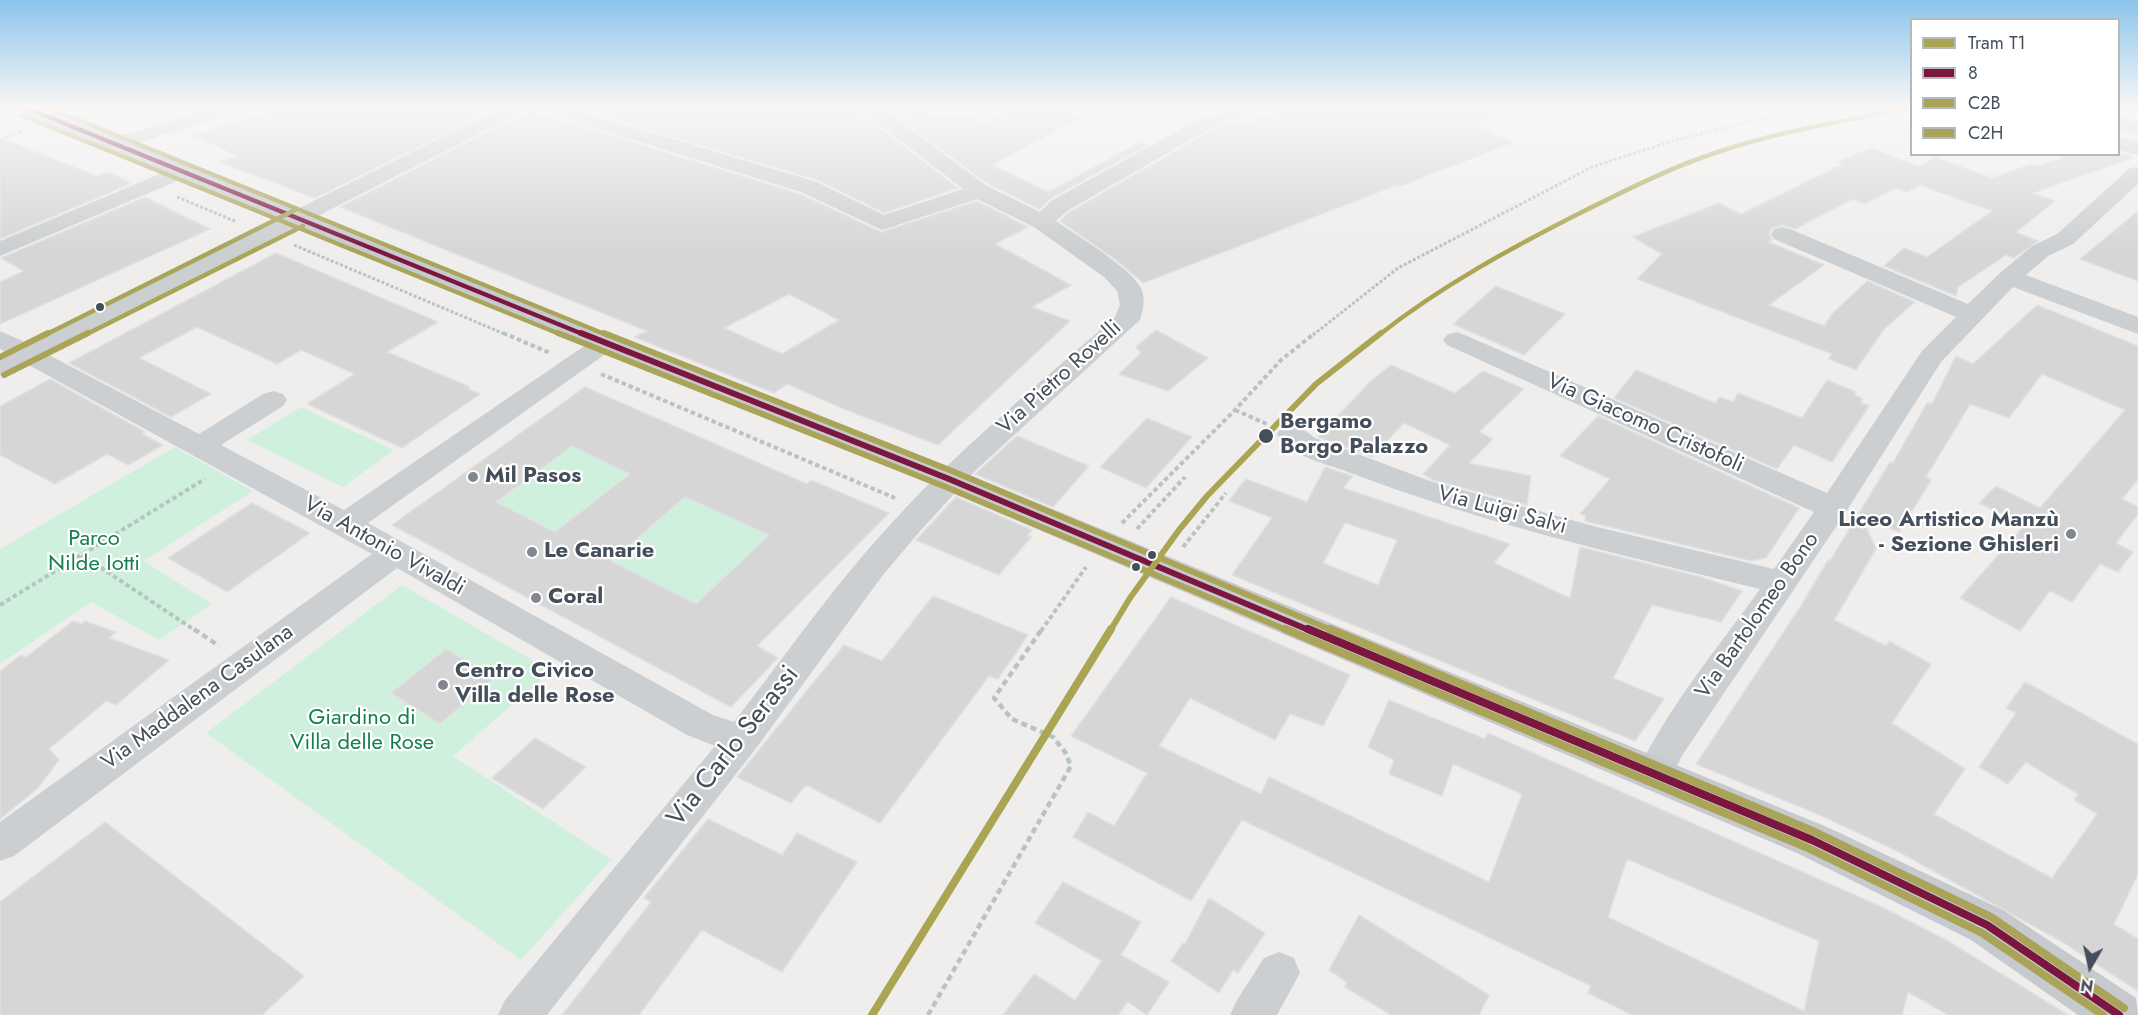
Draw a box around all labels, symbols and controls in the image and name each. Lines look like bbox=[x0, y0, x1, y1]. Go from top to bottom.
legend bbox=[1910, 18, 2120, 156]
text: Tram T1 bbox=[1968, 30, 2026, 56]
text: 8 bbox=[1968, 60, 1978, 86]
text: C2B bbox=[1968, 90, 2001, 116]
text: C2H bbox=[1968, 120, 2003, 146]
unlabelled marker bbox=[94, 301, 106, 313]
street label: Via Pietro Rovelli bbox=[992, 315, 1128, 441]
street label: Via Giacomo Cristofoli bbox=[1542, 369, 1748, 479]
place label: Bergamo Borgo Palazzo bbox=[1280, 410, 1428, 462]
marker: Bergamo Borgo Palazzo bbox=[1257, 427, 1275, 445]
place label: Mil Pasos bbox=[485, 464, 581, 490]
marker: Mil Pasos bbox=[466, 470, 480, 484]
street label: Via Luigi Salvi bbox=[1435, 481, 1569, 541]
street label: Via Antonio Vivaldi bbox=[299, 492, 469, 602]
place label: Liceo Artistico Manzù - Sezione Ghisleri bbox=[1838, 508, 2059, 560]
park label: Parco Nilde Iotti bbox=[48, 527, 140, 578]
marker: Liceo Artistico Manzù - Sezione Ghisleri bbox=[2064, 527, 2078, 541]
street label: Via Bartolomeo Bono bbox=[1691, 528, 1825, 704]
place label: Le Canarie bbox=[544, 539, 654, 565]
marker: Le Canarie bbox=[525, 545, 539, 559]
unlabelled marker bbox=[1146, 549, 1158, 561]
unlabelled marker bbox=[1130, 561, 1142, 573]
place label: Coral bbox=[548, 585, 603, 611]
marker: Coral bbox=[529, 591, 543, 605]
street label: Via Maddalena Casulana bbox=[97, 620, 299, 776]
place label: Centro Civico Villa delle Rose bbox=[455, 659, 615, 710]
street label: Via Carlo Serassi bbox=[661, 660, 807, 834]
marker: Centro Civico Villa delle Rose bbox=[436, 678, 450, 692]
park label: Giardino di Villa delle Rose bbox=[290, 706, 434, 758]
north arrow bbox=[2060, 937, 2120, 997]
text: N bbox=[2079, 973, 2095, 998]

